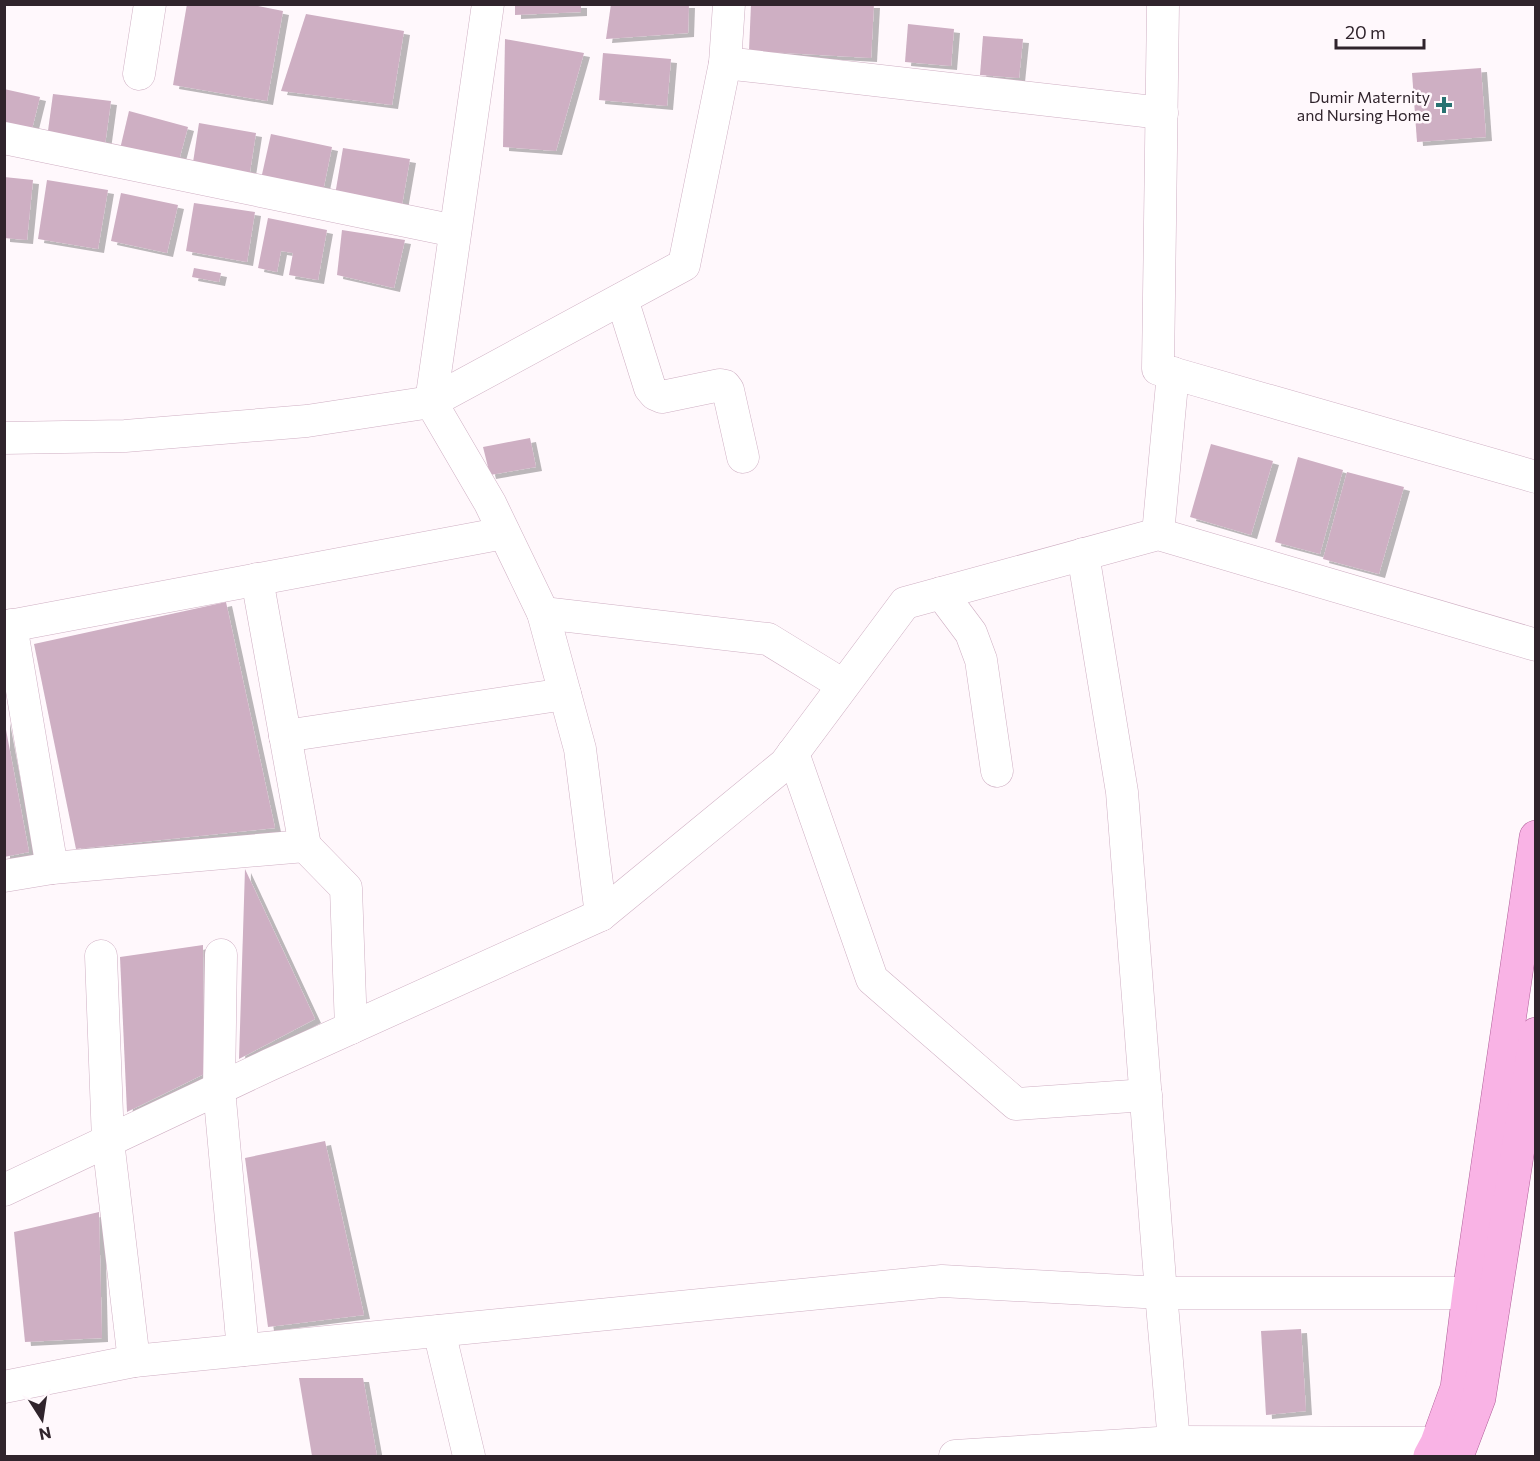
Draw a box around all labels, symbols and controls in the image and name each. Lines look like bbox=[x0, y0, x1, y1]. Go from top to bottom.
scale bar bbox=[1336, 12, 1424, 50]
text: 20 m bbox=[1345, 21, 1386, 43]
place label: Dumir Maternity and Nursing Home bbox=[1297, 87, 1430, 124]
marker: Dumir Maternity and Nursing Home bbox=[1435, 96, 1453, 114]
north arrow bbox=[12, 1389, 72, 1449]
text: N bbox=[37, 1424, 53, 1445]

